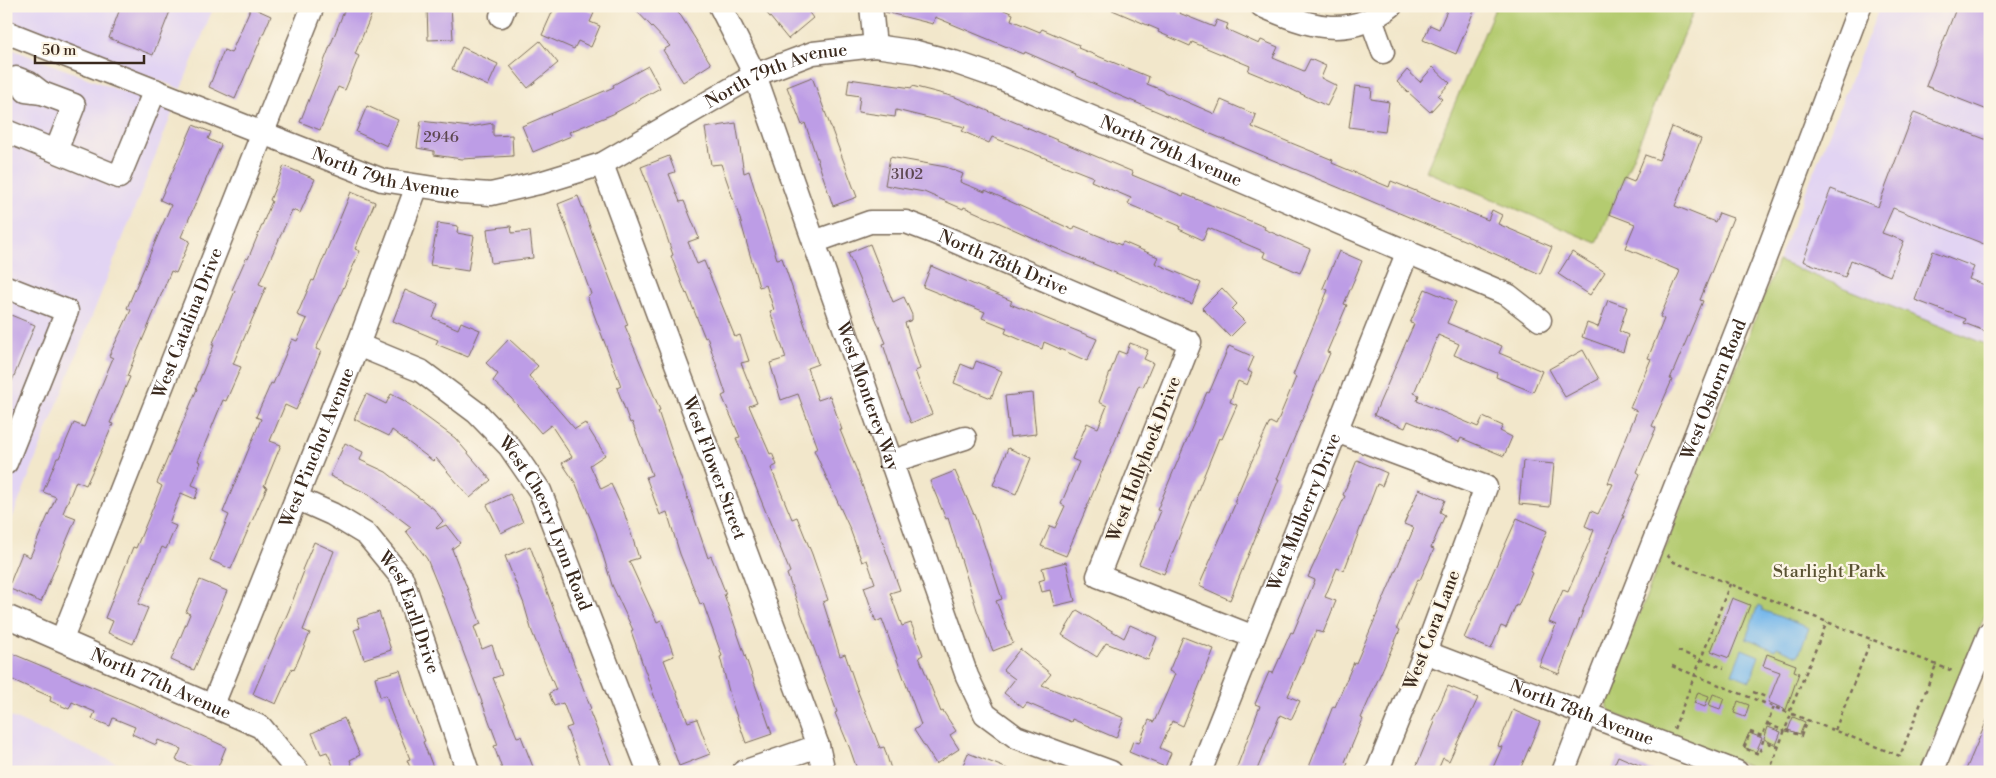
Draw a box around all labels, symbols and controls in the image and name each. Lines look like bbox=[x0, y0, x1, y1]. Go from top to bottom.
scale bar bbox=[35, 32, 144, 64]
street label: North 79th Avenue bbox=[700, 38, 848, 113]
text: 50 m bbox=[42, 41, 76, 60]
street label: North 79th Avenue bbox=[1096, 110, 1246, 192]
house number: 2946 bbox=[423, 128, 459, 147]
street label: North 79th Avenue bbox=[309, 142, 461, 203]
house number: 3102 bbox=[891, 165, 923, 184]
street label: North 78th Drive bbox=[935, 224, 1072, 300]
street label: West Catalina Drive bbox=[147, 244, 228, 403]
street label: West Osborn Road bbox=[1675, 315, 1752, 464]
street label: West Monterey Way bbox=[831, 318, 905, 474]
street label: West Pinchot Avenue bbox=[274, 364, 359, 532]
street label: West Hollyhock Drive bbox=[1102, 373, 1186, 546]
street label: West Flower Street bbox=[677, 392, 752, 543]
street label: West Cheery Lynn Road bbox=[493, 430, 597, 614]
street label: West Mulberry Drive bbox=[1262, 430, 1346, 595]
street label: West Earll Drive bbox=[373, 546, 445, 677]
park label: Starlight Park bbox=[1773, 560, 1887, 583]
street label: West Cora Lane bbox=[1398, 567, 1465, 694]
street label: North 77th Avenue bbox=[87, 643, 235, 724]
street label: North 78th Avenue bbox=[1506, 674, 1657, 750]

